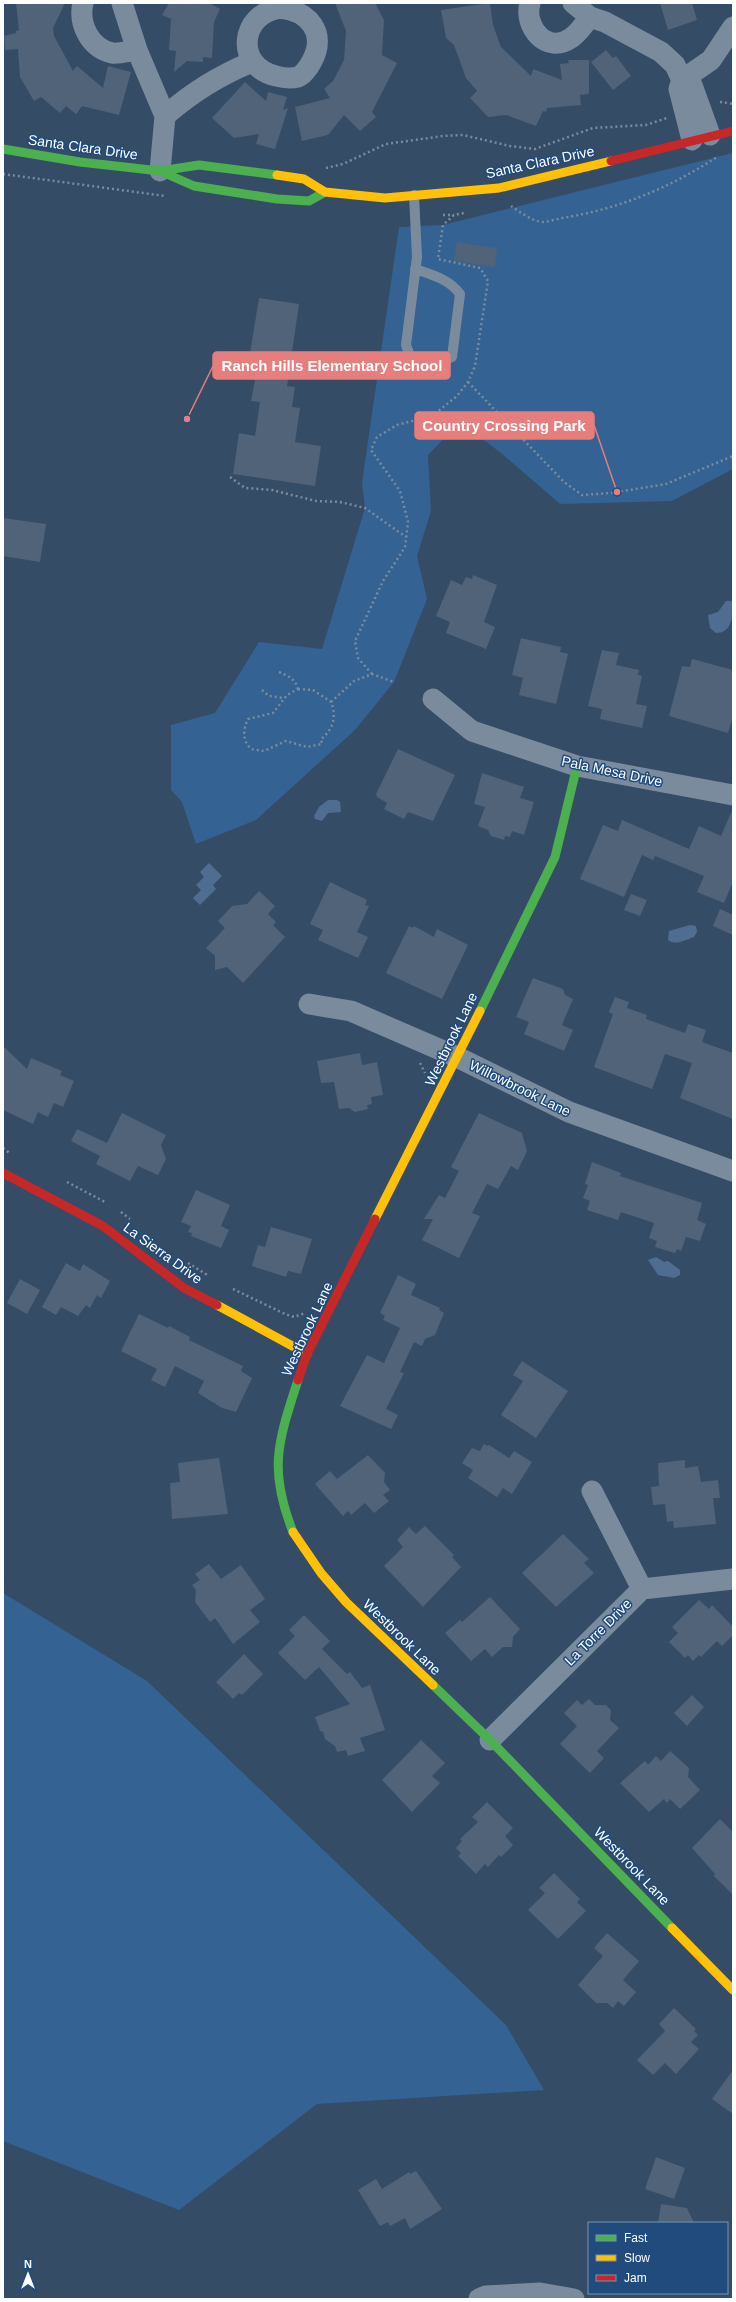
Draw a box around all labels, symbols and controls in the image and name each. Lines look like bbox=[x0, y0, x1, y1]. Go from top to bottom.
street label: Santa Clara Drive bbox=[27, 131, 139, 163]
street label: Santa Clara Drive bbox=[484, 143, 596, 181]
callout: Ranch Hills Elementary School bbox=[213, 352, 450, 379]
text: Ranch Hills Elementary School bbox=[222, 357, 442, 374]
callout: Country Crossing Park bbox=[415, 412, 594, 439]
text: Country Crossing Park bbox=[422, 417, 586, 434]
street label: Pala Mesa Drive bbox=[560, 752, 664, 790]
street label: Westbrook Lane bbox=[422, 990, 481, 1088]
street label: Willowbrook Lane bbox=[467, 1057, 573, 1120]
street label: La Sierra Drive bbox=[121, 1219, 206, 1287]
street label: Westbrook Lane bbox=[278, 1279, 336, 1378]
street label: La Torre Drive bbox=[561, 1595, 635, 1669]
street label: Westbrook Lane bbox=[360, 1596, 444, 1678]
street label: Westbrook Lane bbox=[591, 1824, 673, 1908]
legend bbox=[588, 2222, 728, 2294]
text: Fast bbox=[624, 2231, 648, 2245]
text: Slow bbox=[624, 2251, 650, 2265]
north arrow bbox=[8, 2254, 48, 2294]
text: N bbox=[24, 2258, 32, 2270]
text: Jam bbox=[624, 2271, 647, 2285]

